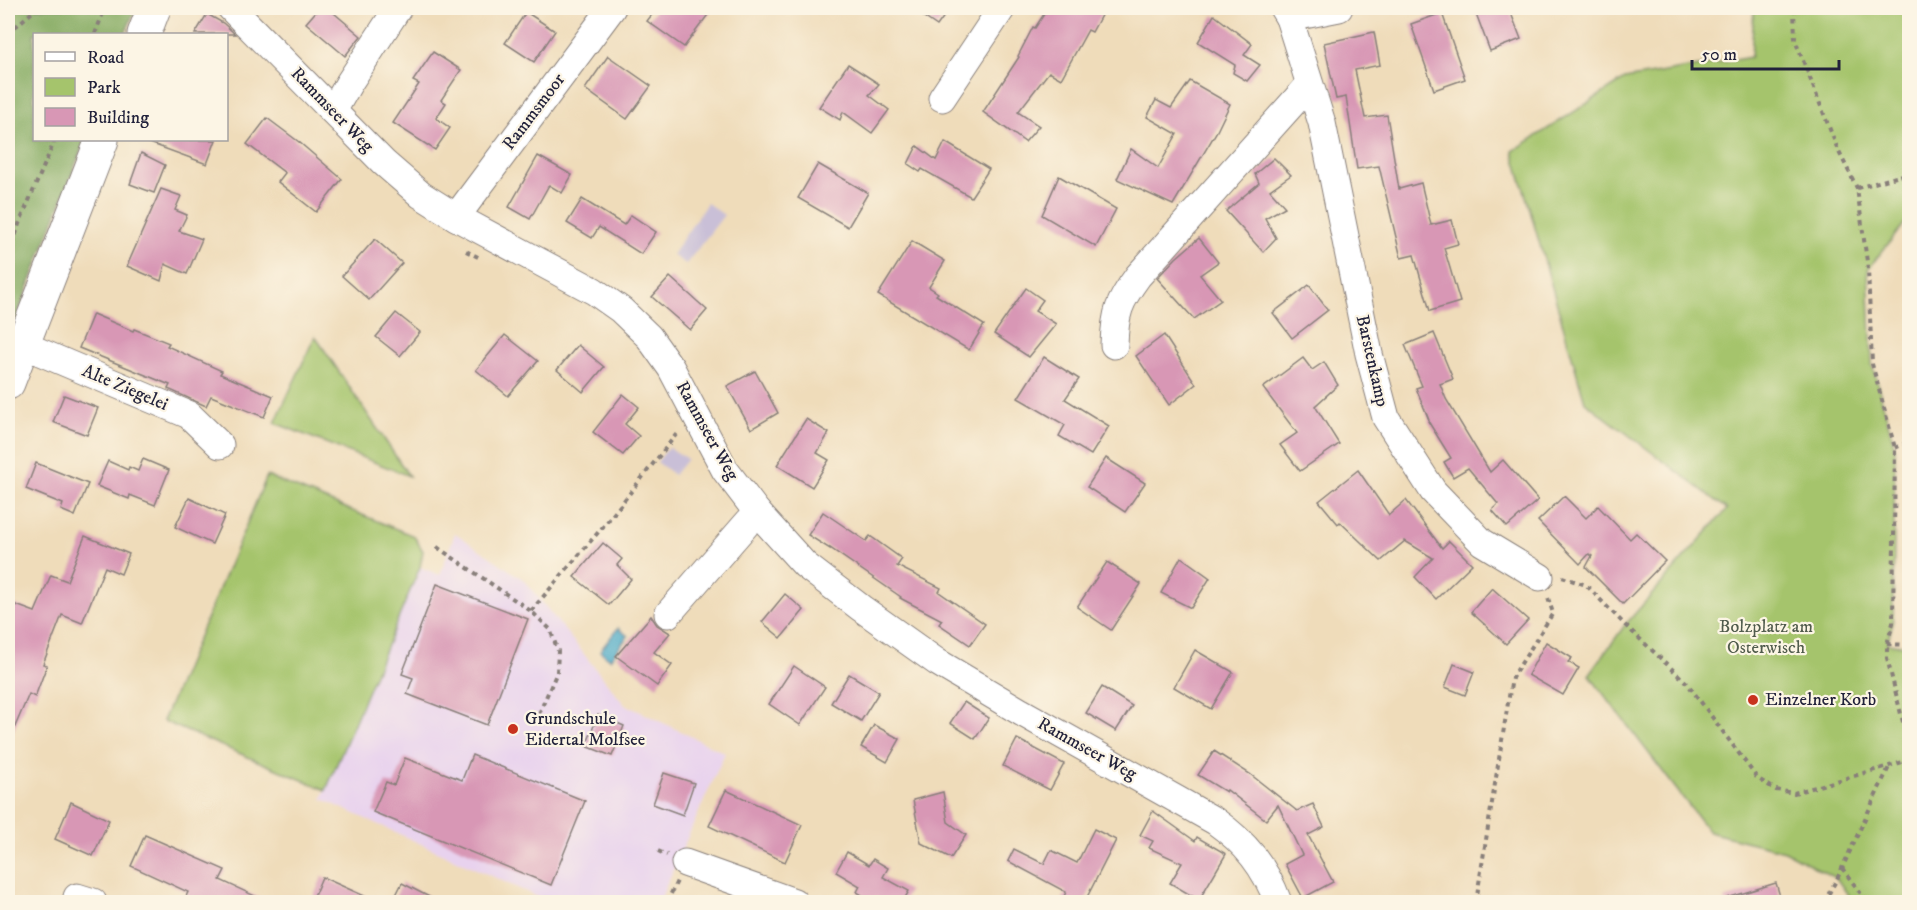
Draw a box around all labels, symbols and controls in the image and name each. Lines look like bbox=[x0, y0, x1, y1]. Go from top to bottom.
legend bbox=[33, 33, 228, 141]
scale bar bbox=[1692, 33, 1839, 71]
text: 50 m bbox=[1701, 44, 1737, 66]
text: Road bbox=[87, 47, 124, 69]
street label: Rammseer Weg bbox=[286, 63, 378, 157]
street label: Rammsmoor bbox=[498, 69, 570, 155]
text: Park bbox=[87, 77, 121, 99]
text: Building bbox=[87, 107, 149, 129]
street label: Barstenkamp bbox=[1351, 313, 1393, 409]
street label: Alte Ziegelei bbox=[79, 360, 171, 416]
street label: Rammseer Weg bbox=[671, 378, 743, 485]
park label: Bolzplatz am Osterwisch bbox=[1719, 616, 1813, 659]
place label: Einzelner Korb bbox=[1765, 689, 1876, 711]
marker: Einzelner Korb bbox=[1746, 693, 1760, 707]
place label: Grundschule Eidertal Molfsee bbox=[525, 708, 645, 751]
street label: Rammseer Weg bbox=[1034, 713, 1141, 785]
marker: Grundschule Eidertal Molfsee bbox=[506, 722, 520, 736]

